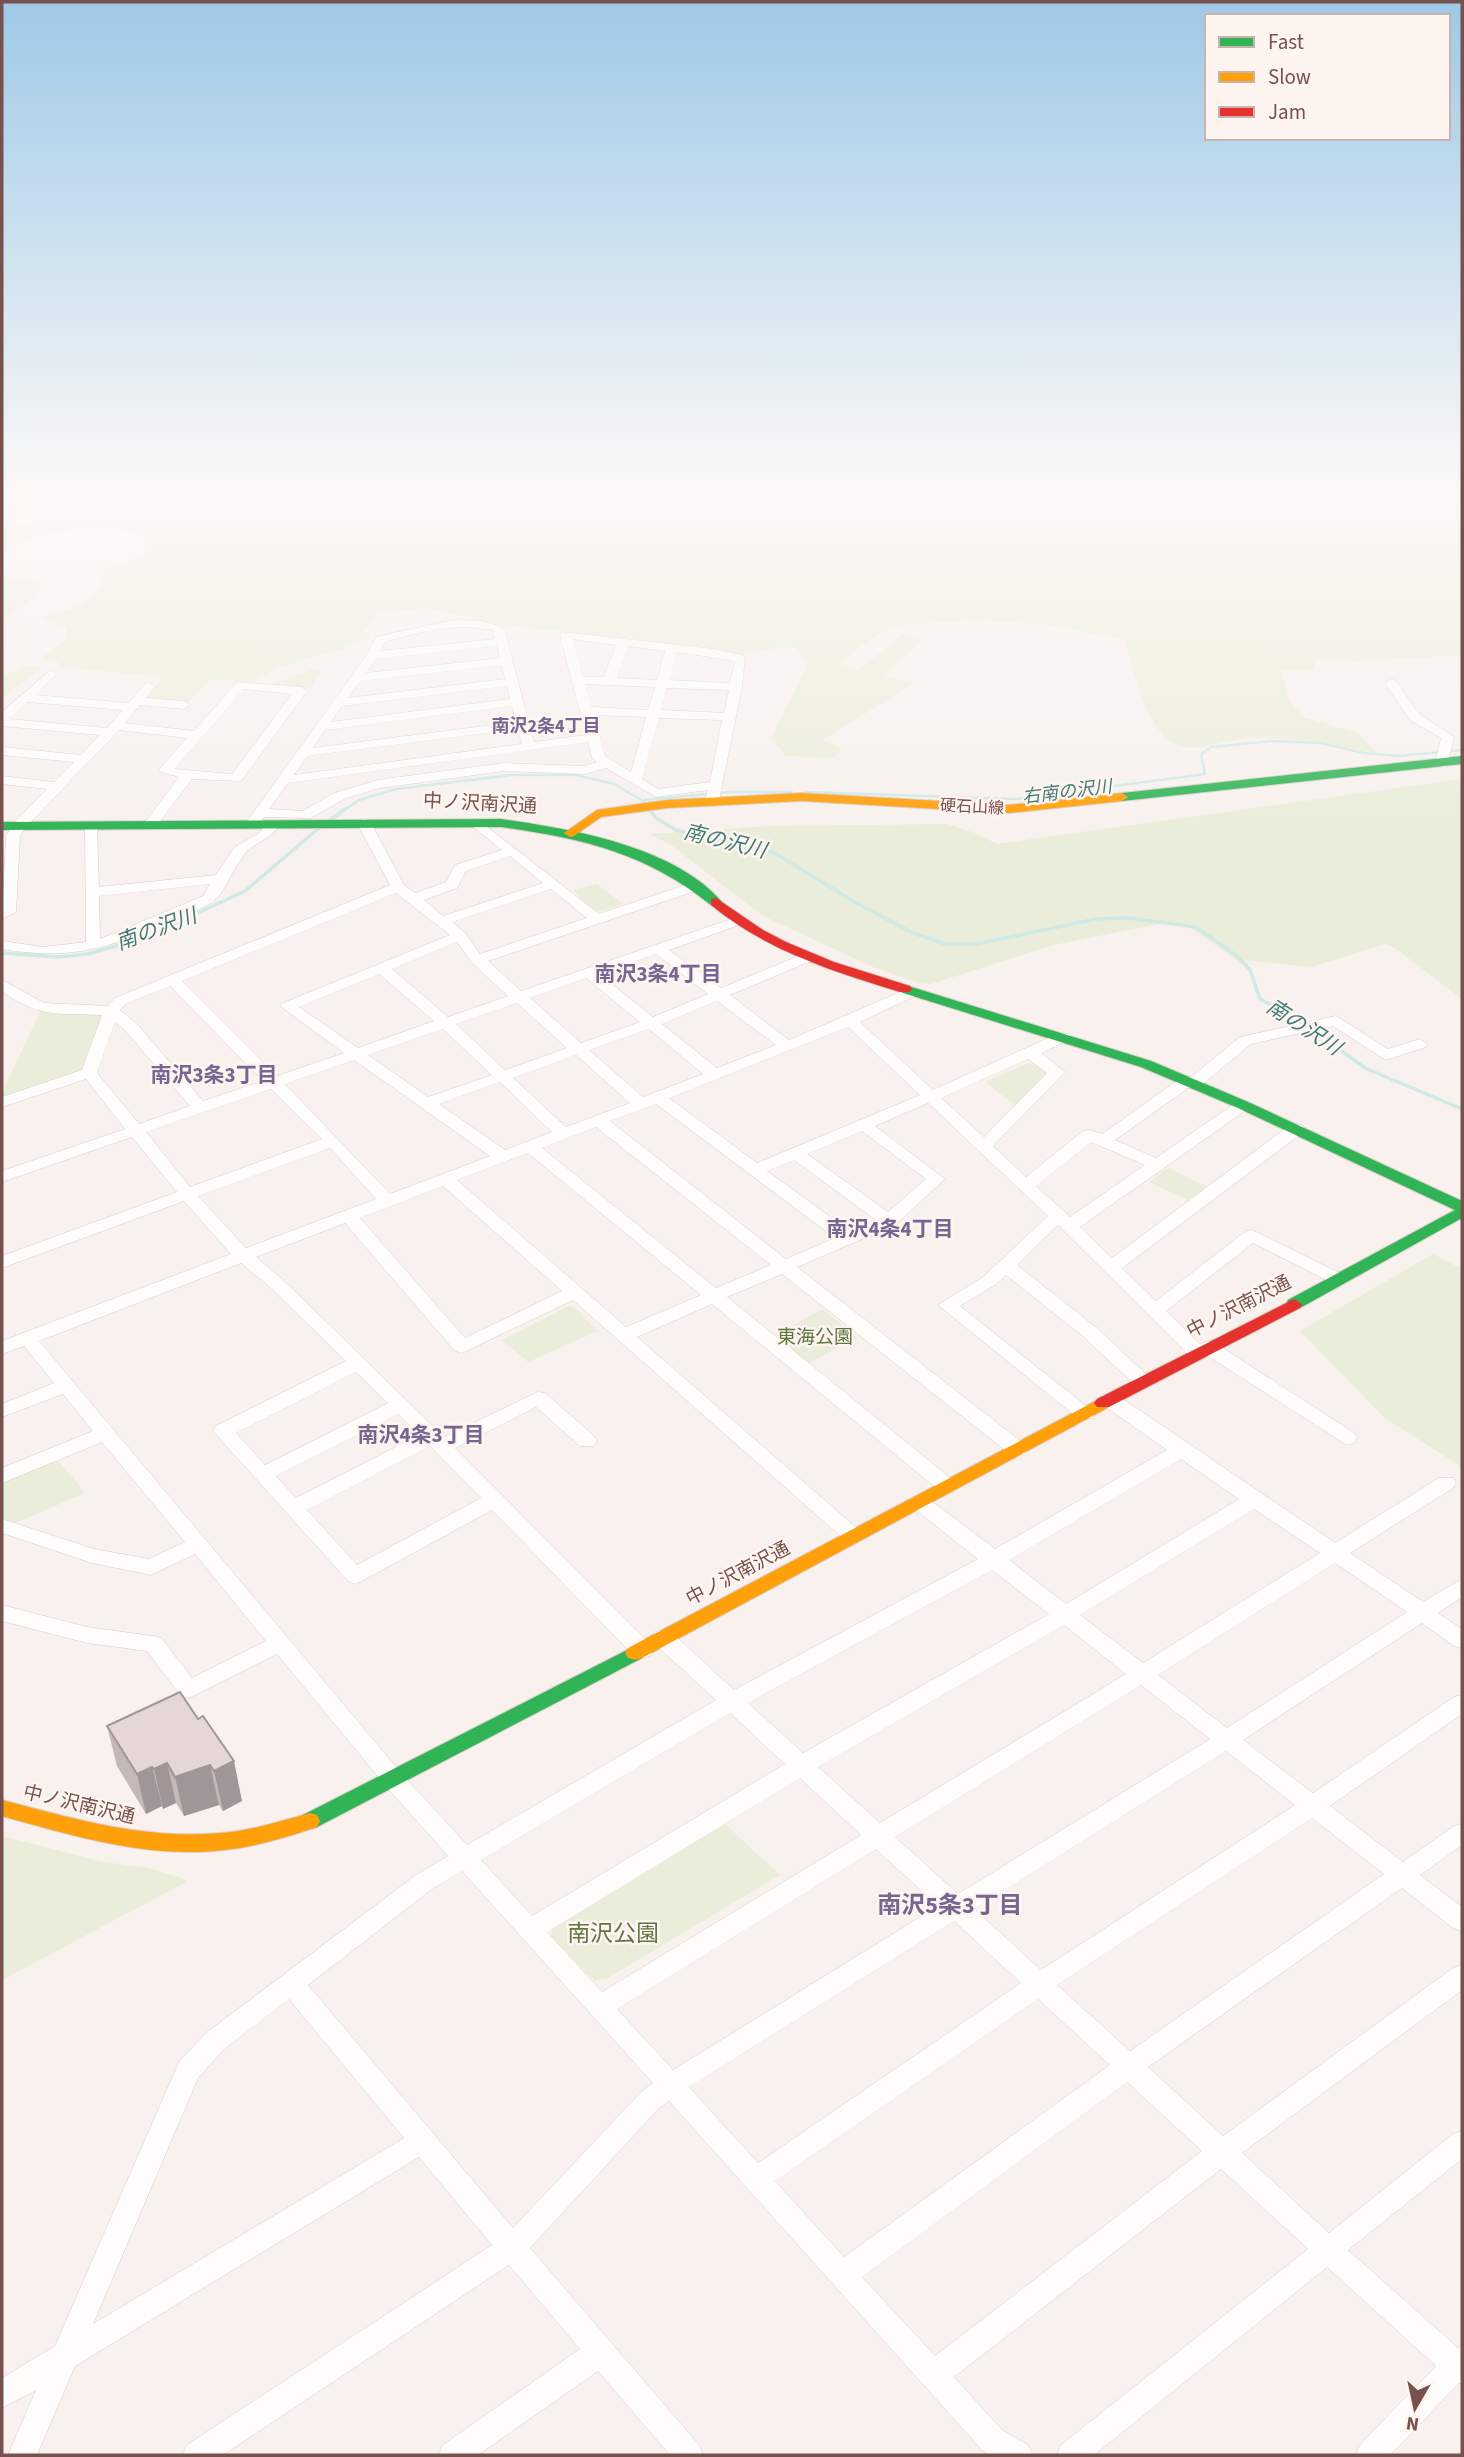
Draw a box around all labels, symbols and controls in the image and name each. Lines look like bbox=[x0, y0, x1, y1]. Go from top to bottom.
legend bbox=[1205, 14, 1450, 140]
text: Fast bbox=[1268, 27, 1304, 57]
text: Slow bbox=[1268, 62, 1311, 92]
text: Jam bbox=[1268, 97, 1306, 127]
district label: 南沢2条4丁目 bbox=[491, 714, 601, 739]
water label: 右南の沢川 bbox=[1021, 774, 1115, 810]
street label: 中ノ沢南沢通 bbox=[422, 788, 538, 820]
street label: 硬石山線 bbox=[939, 794, 1005, 820]
water label: 南の沢川 bbox=[681, 816, 771, 866]
water label: 南の沢川 bbox=[111, 900, 202, 957]
district label: 南沢3条4丁目 bbox=[594, 959, 722, 989]
water label: 南の沢川 bbox=[1261, 992, 1349, 1064]
district label: 南沢3条3丁目 bbox=[150, 1060, 278, 1090]
district label: 南沢4条4丁目 bbox=[826, 1214, 954, 1244]
street label: 中ノ沢南沢通 bbox=[1182, 1269, 1296, 1345]
park label: 東海公園 bbox=[777, 1324, 853, 1351]
district label: 南沢4条3丁目 bbox=[357, 1420, 485, 1450]
street label: 中ノ沢南沢通 bbox=[681, 1535, 795, 1613]
street label: 中ノ沢南沢通 bbox=[20, 1779, 138, 1831]
district label: 南沢5条3丁目 bbox=[877, 1888, 1023, 1923]
park label: 南沢公園 bbox=[567, 1917, 659, 1950]
north arrow bbox=[1380, 2373, 1450, 2443]
text: N bbox=[1404, 2409, 1421, 2438]

